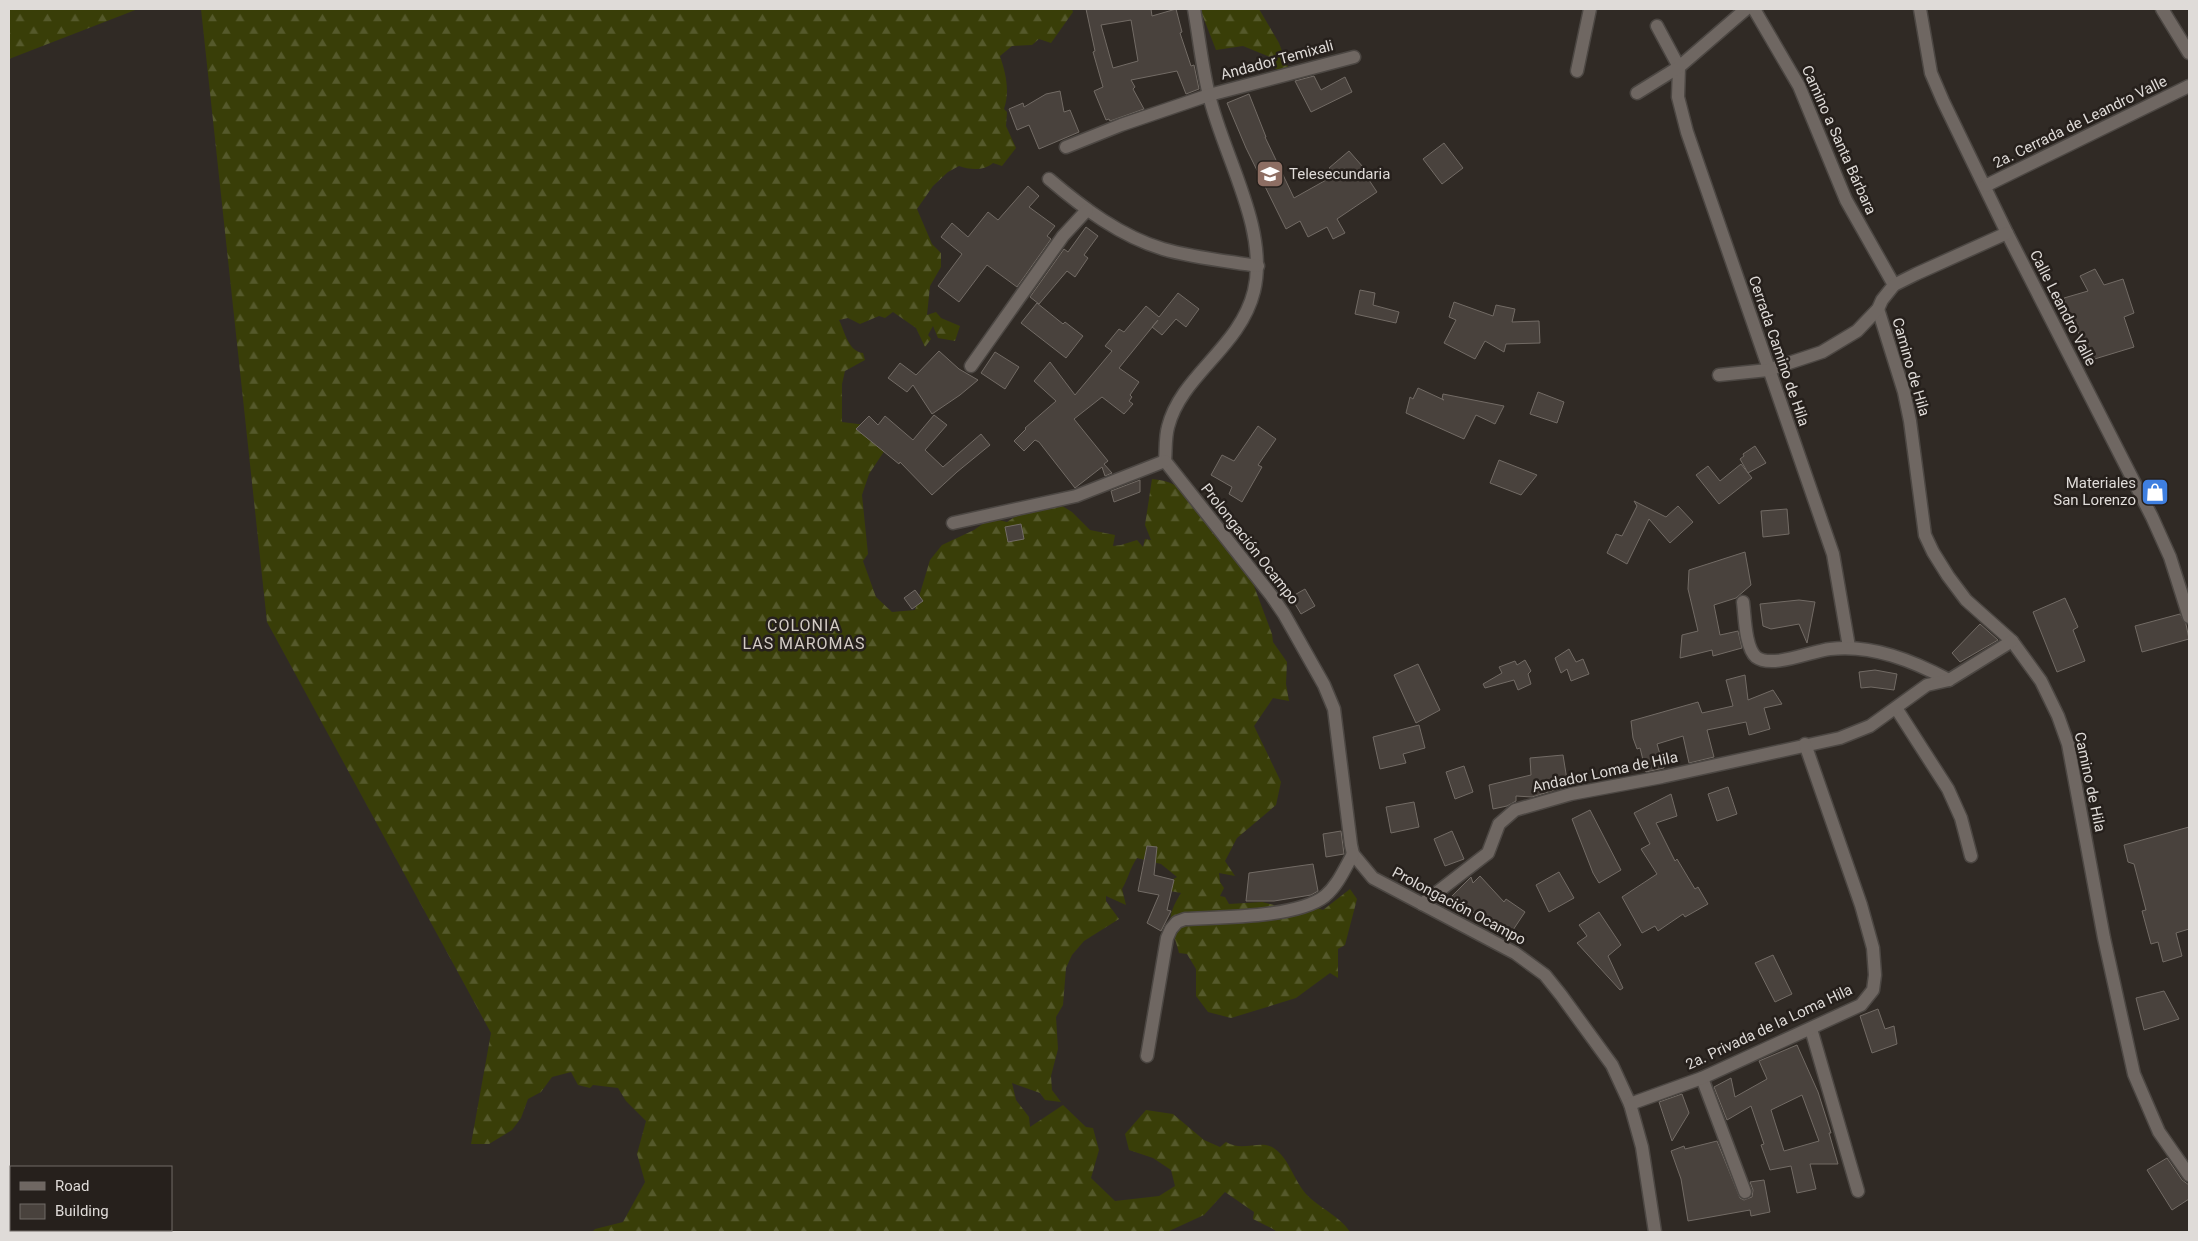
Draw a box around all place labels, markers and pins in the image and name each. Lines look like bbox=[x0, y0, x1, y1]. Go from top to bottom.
school or university icon: Telesecundaria bbox=[1255, 159, 1285, 189]
place label: Telesecundaria bbox=[1289, 165, 1390, 183]
place label: Materiales San Lorenzo bbox=[2053, 474, 2136, 509]
shop icon: Materiales San Lorenzo bbox=[2140, 477, 2170, 507]

